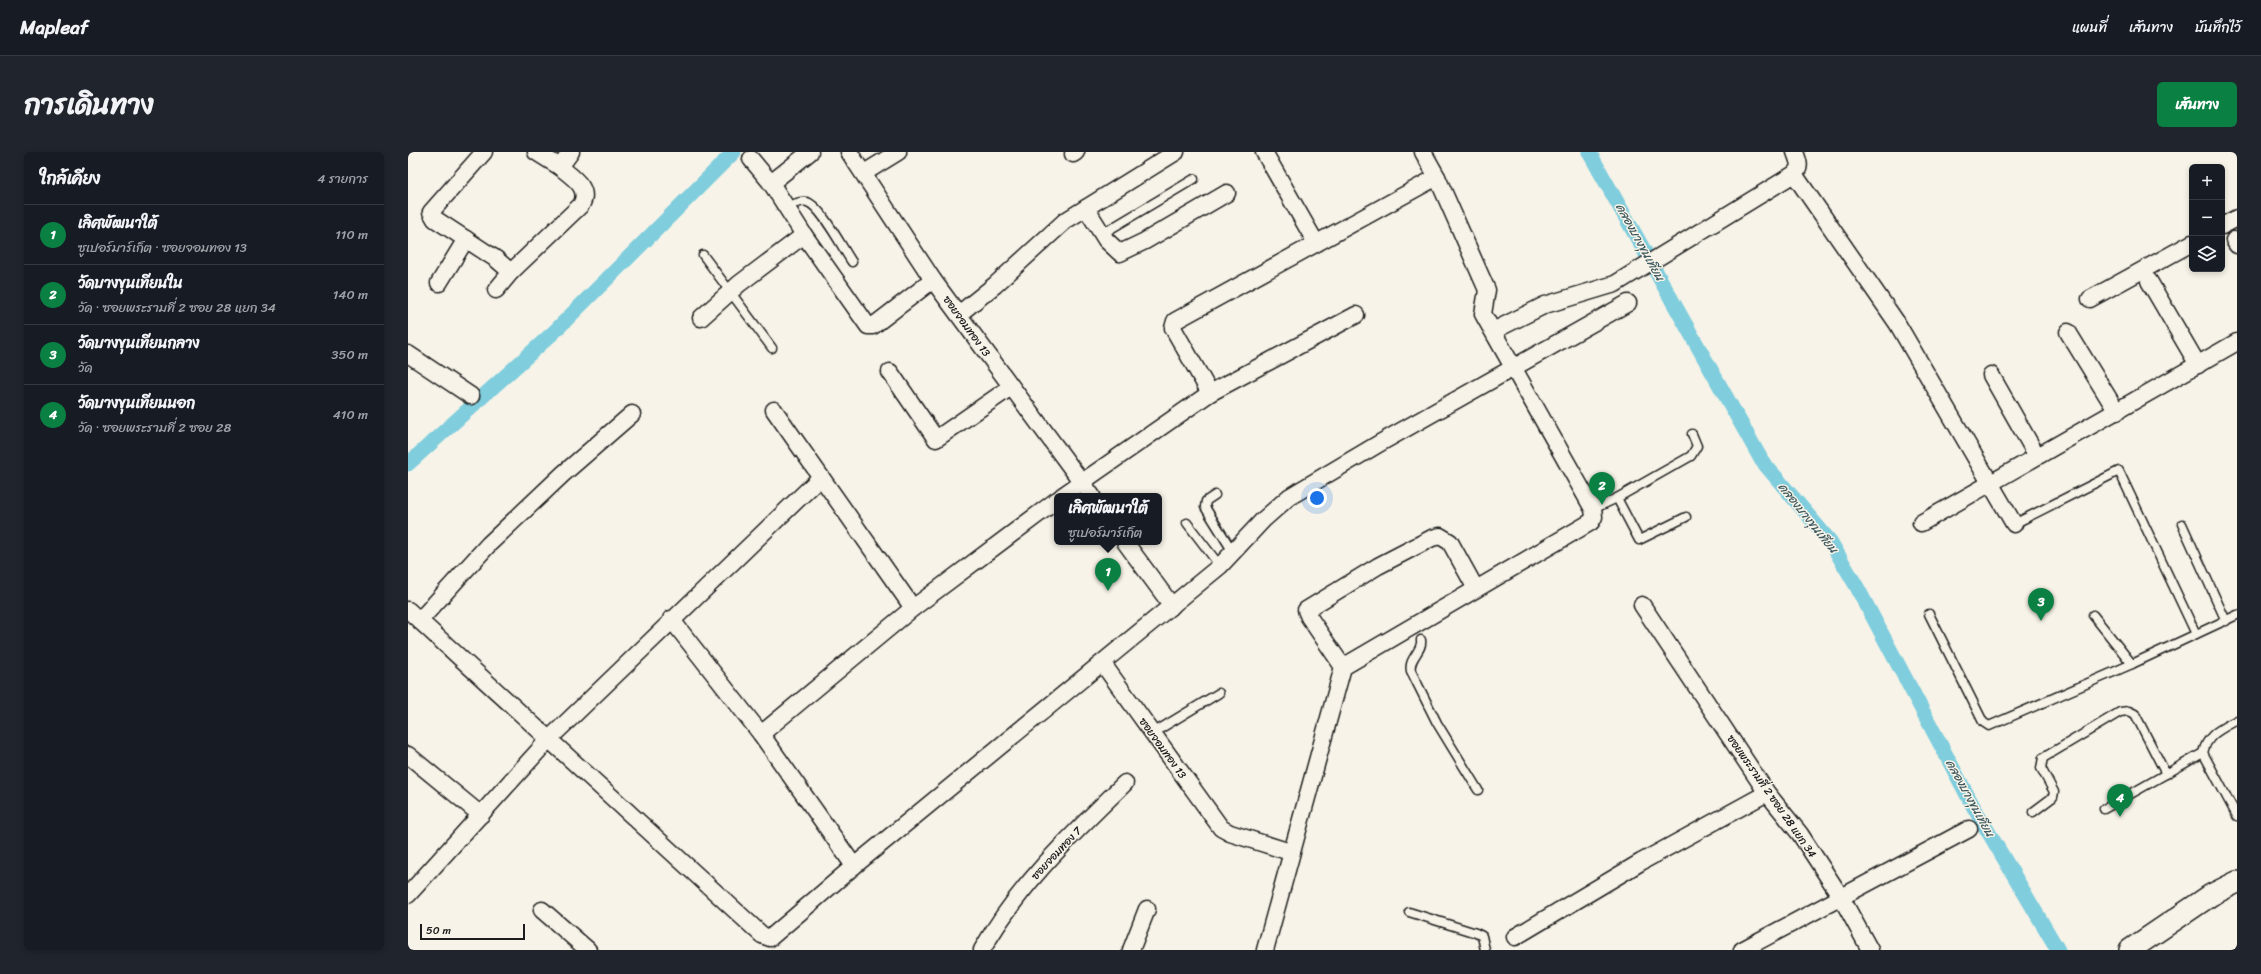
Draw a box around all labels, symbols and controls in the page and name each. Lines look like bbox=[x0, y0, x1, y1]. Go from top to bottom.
text: Mapleaf bbox=[20, 11, 88, 44]
text: แผนที่ bbox=[2072, 15, 2107, 40]
text: เส้นทาง bbox=[2129, 15, 2173, 40]
text: บันทึกไว้ bbox=[2195, 15, 2241, 40]
text: การเดินทาง bbox=[24, 80, 154, 129]
button: เส้นทาง bbox=[2157, 82, 2237, 127]
text: ใกล้เคียง bbox=[40, 163, 100, 193]
map controls bbox=[2189, 164, 2225, 272]
button: + bbox=[2189, 164, 2225, 200]
text: 4 รายการ bbox=[317, 167, 368, 190]
water label: คลองบางขุนเทียน bbox=[1609, 199, 1671, 286]
button: − bbox=[2189, 200, 2225, 236]
text: เลิศพัฒนาใต้ bbox=[78, 210, 157, 236]
text: 1 bbox=[50, 223, 56, 246]
text: 110 m bbox=[335, 223, 368, 246]
text: ซูเปอร์มาร์เก็ต · ซอยจอมทอง 13 bbox=[78, 236, 247, 259]
button: layers bbox=[2189, 236, 2225, 272]
text: วัดบางขุนเทียนใน bbox=[78, 270, 183, 296]
text: 2 bbox=[49, 283, 57, 306]
text: 140 m bbox=[333, 283, 368, 306]
street label: ซอยจอมทอง 13 bbox=[938, 292, 995, 361]
text: วัด · ซอยพระรามที่ 2 ซอย 28 แยก 34 bbox=[78, 296, 276, 319]
text: วัดบางขุนเทียนกลาง bbox=[78, 330, 200, 356]
text: 3 bbox=[49, 343, 57, 366]
text: 350 m bbox=[331, 343, 368, 366]
text: วัด bbox=[78, 356, 92, 379]
text: วัดบางขุนเทียนนอก bbox=[78, 390, 195, 416]
text: 4 bbox=[49, 403, 57, 426]
text: 410 m bbox=[333, 403, 368, 426]
text: วัด · ซอยพระรามที่ 2 ซอย 28 bbox=[78, 416, 231, 439]
pin: 2 bbox=[1589, 472, 1615, 505]
water label: คลองบางขุนเทียน bbox=[1772, 478, 1845, 559]
your location bbox=[1307, 488, 1327, 508]
popup bbox=[1054, 493, 1162, 545]
text: เลิศพัฒนาใต้ bbox=[1068, 495, 1148, 521]
text: ซูเปอร์มาร์เก็ต bbox=[1068, 521, 1142, 544]
pin: 1 bbox=[1095, 558, 1121, 591]
pin: 3 bbox=[2028, 588, 2054, 621]
street label: ซอยจอมทอง 13 bbox=[1134, 714, 1191, 783]
street label: ซอยพระรามที่ 2 ซอย 28 แยก 34 bbox=[1722, 731, 1822, 862]
water label: คลองบางขุนเทียน bbox=[1939, 755, 2001, 842]
pin: 4 bbox=[2107, 784, 2133, 817]
street label: ซอยจอมทอง 7 bbox=[1026, 822, 1087, 884]
text: 50 m bbox=[426, 921, 451, 940]
scale bar bbox=[420, 922, 525, 941]

